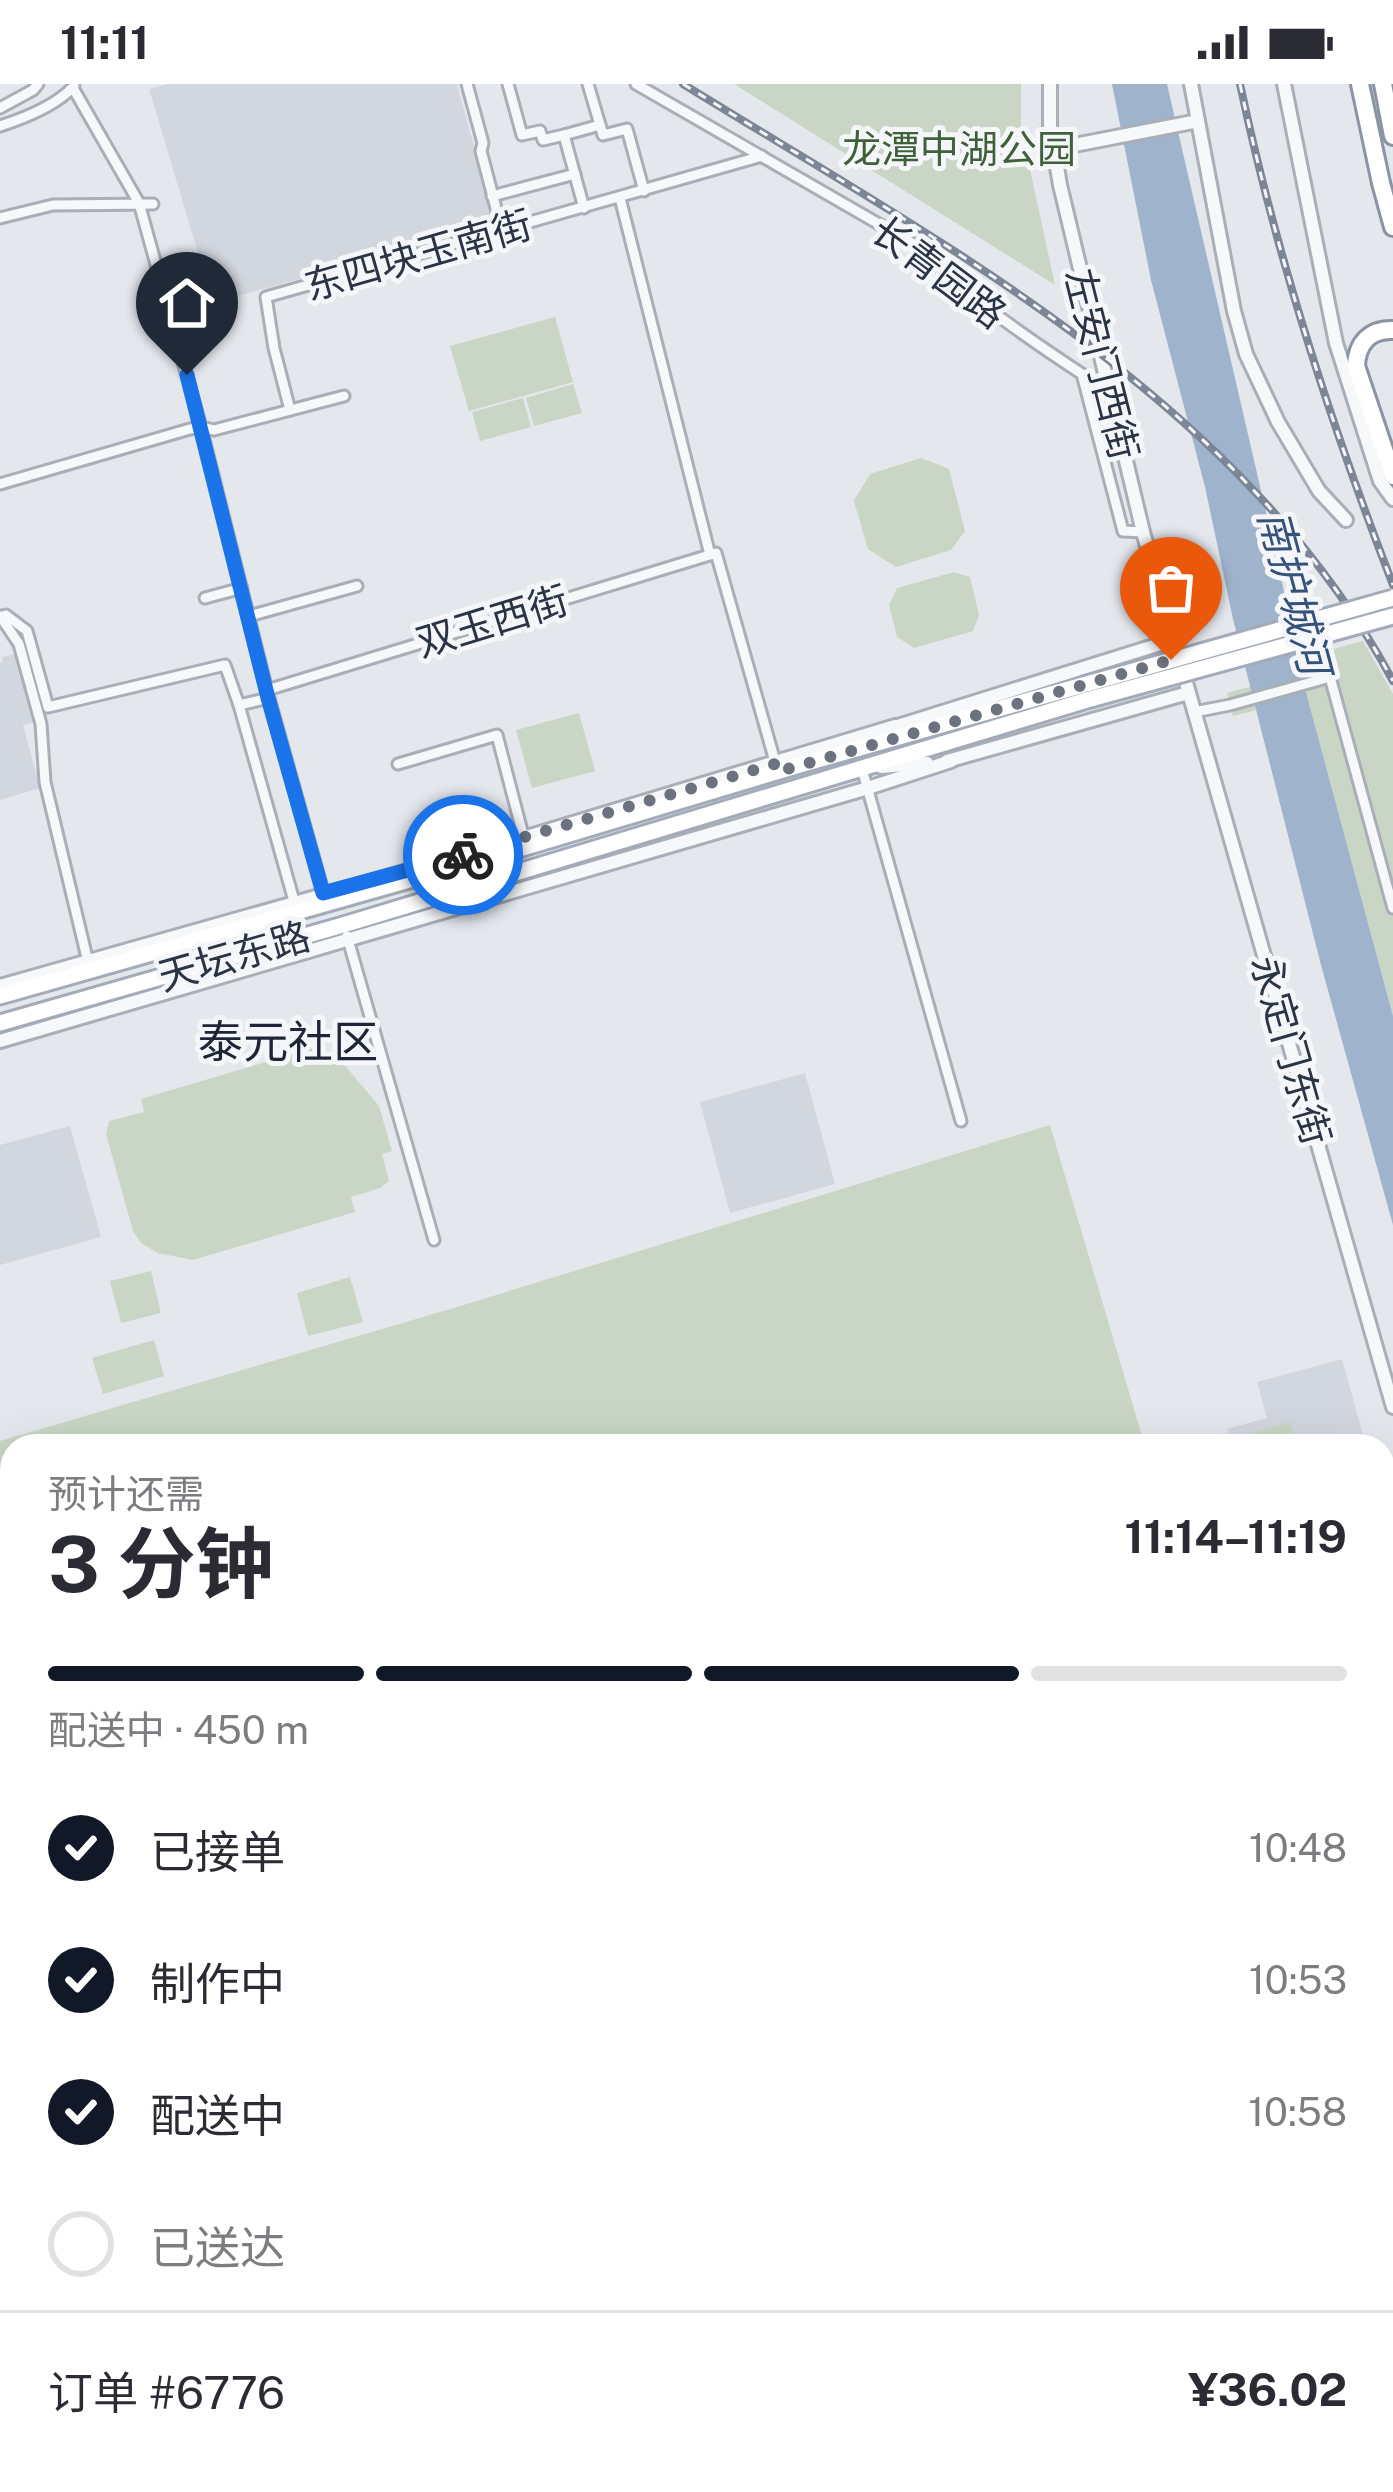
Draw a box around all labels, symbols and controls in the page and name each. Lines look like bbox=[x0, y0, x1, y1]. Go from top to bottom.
text: 11:11 bbox=[60, 16, 149, 69]
park label: 龙潭中湖公园 bbox=[842, 126, 1076, 172]
street label: 东四块玉南街 bbox=[299, 201, 537, 309]
street label: 长青园路 bbox=[863, 207, 1015, 337]
pin bbox=[136, 252, 238, 375]
street label: 左安门西街 bbox=[1056, 264, 1148, 464]
icon: home bbox=[154, 270, 220, 336]
water label: 南护城河 bbox=[1250, 505, 1342, 686]
pin bbox=[1120, 537, 1222, 660]
icon: bag bbox=[1138, 555, 1204, 621]
street label: 双玉西街 bbox=[411, 576, 573, 666]
courier bbox=[403, 795, 523, 915]
icon: bike bbox=[430, 822, 496, 888]
street label: 天坛东路 bbox=[153, 912, 315, 1000]
street label: 永定门东街 bbox=[1242, 950, 1340, 1150]
district label: 泰元社区 bbox=[198, 1015, 378, 1068]
text: 预计还需 bbox=[48, 1471, 204, 1517]
text: 11:14–11:19 bbox=[1124, 1510, 1347, 1563]
text: 3 分钟 bbox=[48, 1518, 273, 1610]
text: 配送中 · 450 m bbox=[48, 1707, 309, 1753]
icon: check bbox=[48, 1815, 114, 1881]
text: 已接单 bbox=[150, 1825, 285, 1878]
text: 10:48 bbox=[1249, 1825, 1347, 1871]
icon: check bbox=[48, 1947, 114, 2013]
text: 制作中 bbox=[150, 1957, 285, 2010]
text: 10:53 bbox=[1249, 1957, 1347, 2003]
icon: check bbox=[48, 2079, 114, 2145]
text: 配送中 bbox=[150, 2089, 285, 2142]
text: 10:58 bbox=[1248, 2089, 1347, 2135]
text: 已送达 bbox=[150, 2221, 285, 2274]
text: ¥36.02 bbox=[1188, 2363, 1347, 2416]
text: 订单 #6776 bbox=[48, 2366, 285, 2419]

